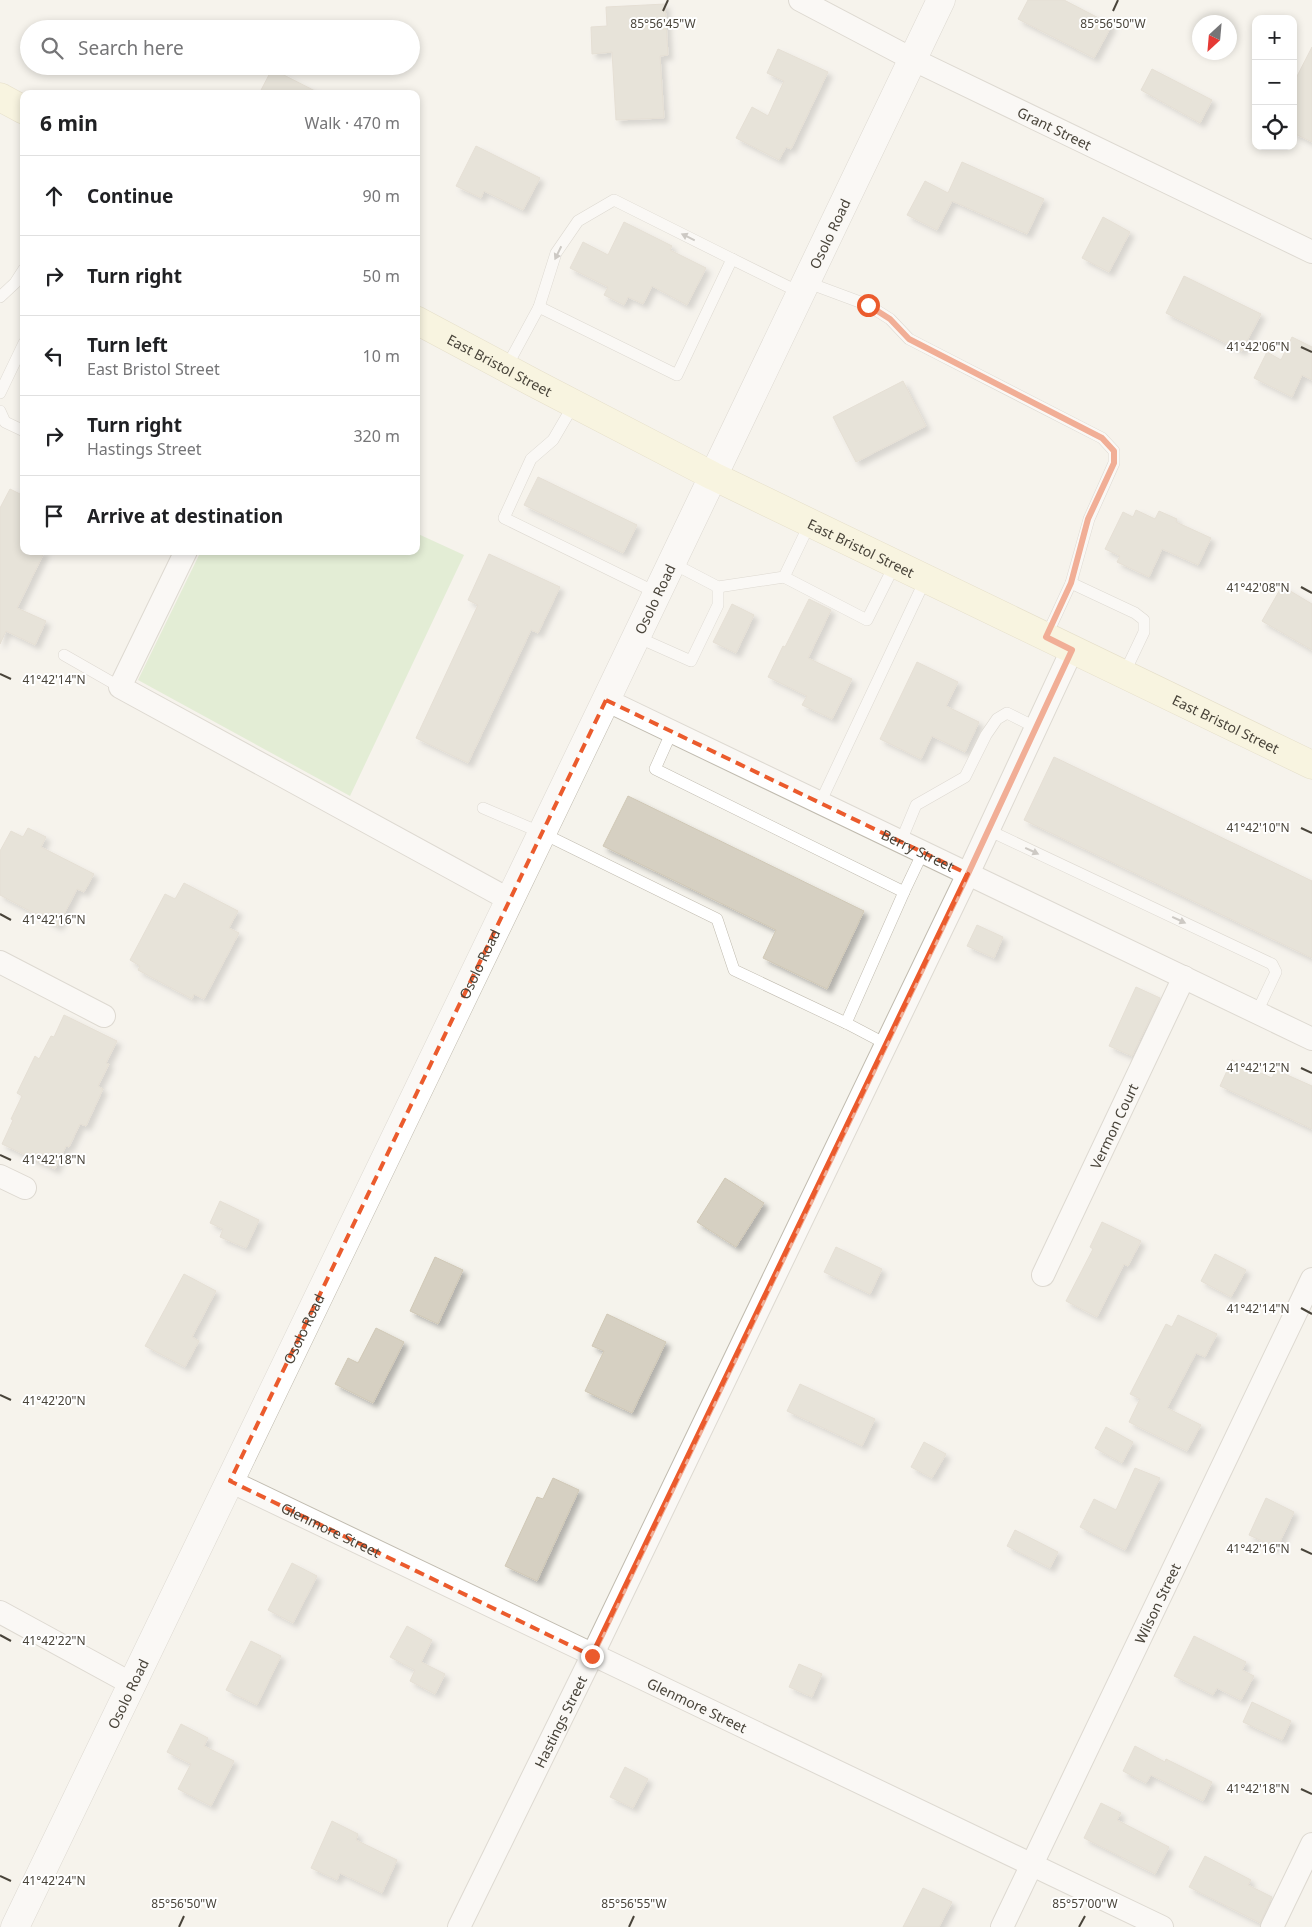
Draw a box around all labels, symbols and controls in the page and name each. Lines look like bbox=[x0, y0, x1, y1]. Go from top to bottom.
text: 85°56'45"W bbox=[630, 15, 696, 32]
text: 85°56'50"W bbox=[1080, 15, 1146, 32]
north arrow bbox=[1192, 15, 1237, 60]
map controls bbox=[1252, 15, 1297, 150]
button: + bbox=[1252, 15, 1297, 60]
search box bbox=[20, 20, 420, 75]
icon: search bbox=[38, 34, 66, 62]
text: Search here bbox=[78, 35, 184, 61]
button: − bbox=[1252, 60, 1297, 105]
street label: Grant Street bbox=[1014, 102, 1095, 154]
button: locate bbox=[1252, 105, 1297, 150]
text: 6 min bbox=[40, 109, 98, 137]
text: Walk · 470 m bbox=[305, 112, 400, 134]
icon: ahead bbox=[40, 182, 68, 210]
text: Continue bbox=[87, 183, 173, 209]
text: 90 m bbox=[363, 185, 400, 207]
street label: Osolo Road bbox=[804, 195, 854, 272]
one-way arrow bbox=[681, 233, 696, 241]
one-way arrow bbox=[554, 246, 562, 260]
icon: right bbox=[40, 262, 68, 290]
text: Turn right bbox=[87, 263, 182, 289]
text: 50 m bbox=[363, 265, 400, 287]
route start bbox=[857, 294, 880, 317]
street label: East Bristol Street bbox=[444, 329, 556, 400]
text: Turn left bbox=[87, 332, 168, 358]
text: 41°42'06"N bbox=[1226, 338, 1290, 355]
icon: left bbox=[40, 342, 68, 370]
text: 10 m bbox=[363, 345, 400, 367]
text: East Bristol Street bbox=[87, 358, 220, 380]
text: Turn right bbox=[87, 412, 182, 438]
icon: right bbox=[40, 422, 68, 450]
text: 320 m bbox=[353, 425, 400, 447]
text: Hastings Street bbox=[87, 438, 202, 460]
icon: arrive bbox=[40, 502, 68, 530]
text: Arrive at destination bbox=[87, 503, 283, 529]
street label: East Bristol Street bbox=[805, 514, 918, 581]
street label: Osolo Road bbox=[630, 561, 679, 637]
text: 41°42'08"N bbox=[1226, 579, 1290, 596]
text: 41°42'14"N bbox=[22, 671, 86, 688]
street label: East Bristol Street bbox=[1169, 690, 1282, 757]
text: 41°42'10"N bbox=[1226, 819, 1290, 836]
street label: Berry Street bbox=[878, 824, 957, 875]
one-way arrow bbox=[1025, 847, 1039, 855]
text: 41°42'16"N bbox=[22, 911, 86, 928]
one-way arrow bbox=[1172, 916, 1186, 924]
street label: Osolo Road bbox=[454, 926, 504, 1002]
text: 41°42'12"N bbox=[1226, 1059, 1290, 1076]
street label: Vermon Court bbox=[1085, 1080, 1142, 1172]
text: 41°42'18"N bbox=[22, 1151, 86, 1168]
street label: Osolo Road bbox=[278, 1291, 328, 1367]
text: 41°42'14"N bbox=[1226, 1300, 1290, 1317]
text: 41°42'20"N bbox=[22, 1392, 86, 1409]
street label: Glenmore Street bbox=[278, 1497, 384, 1561]
text: 41°42'16"N bbox=[1226, 1540, 1290, 1557]
street label: Wilson Street bbox=[1130, 1560, 1184, 1646]
text: 41°42'22"N bbox=[22, 1632, 86, 1649]
route end bbox=[581, 1645, 604, 1668]
street label: Osolo Road bbox=[102, 1655, 152, 1732]
street label: Hastings Street bbox=[529, 1672, 591, 1771]
street label: Glenmore Street bbox=[644, 1673, 750, 1737]
text: 41°42'18"N bbox=[1226, 1780, 1290, 1797]
text: 41°42'24"N bbox=[22, 1872, 86, 1889]
text: 85°56'50"W bbox=[151, 1895, 217, 1912]
text: 85°56'55"W bbox=[601, 1895, 667, 1912]
text: 85°57'00"W bbox=[1052, 1895, 1118, 1912]

